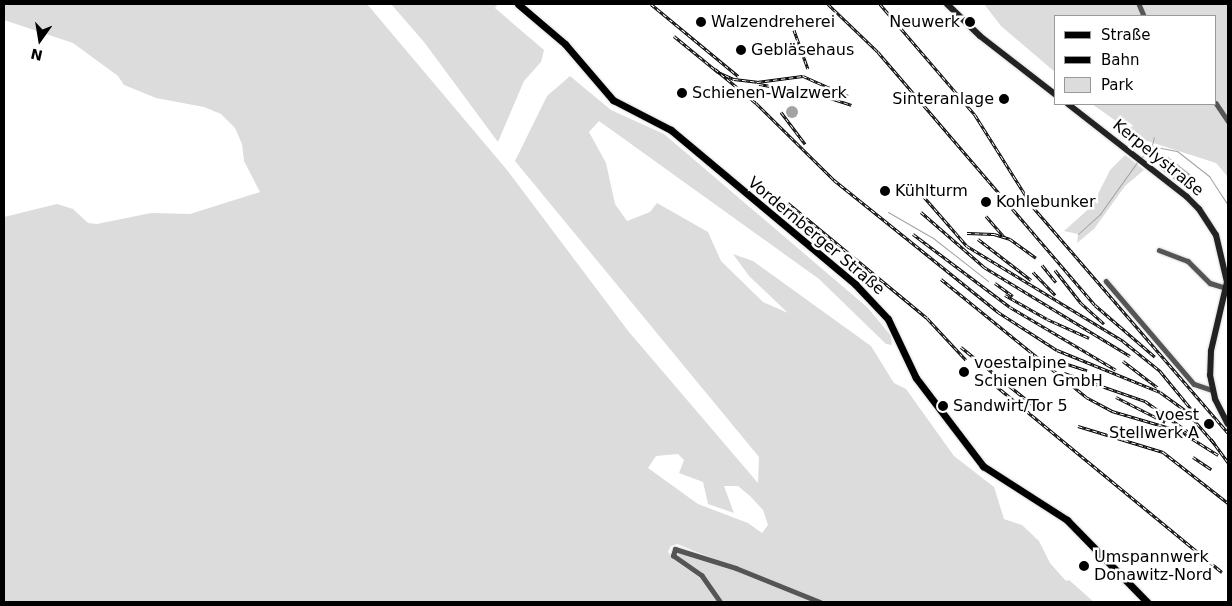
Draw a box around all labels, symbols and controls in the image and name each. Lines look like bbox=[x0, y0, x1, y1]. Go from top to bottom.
place label: Walzendreherei bbox=[711, 12, 835, 32]
place label: Neuwerk bbox=[889, 12, 960, 32]
north arrow bbox=[15, 15, 65, 65]
legend bbox=[1054, 15, 1217, 105]
marker: Walzendreherei bbox=[695, 16, 707, 28]
marker: Neuwerk bbox=[964, 16, 976, 28]
text: Straße bbox=[1101, 26, 1150, 44]
place label: Gebläsehaus bbox=[751, 40, 854, 60]
marker: Gebläsehaus bbox=[735, 44, 747, 56]
text: N bbox=[29, 46, 44, 64]
text: Bahn bbox=[1101, 51, 1140, 69]
text: Park bbox=[1101, 76, 1133, 94]
place label: Schienen-Walzwerk bbox=[692, 83, 847, 103]
marker: Schienen-Walzwerk bbox=[676, 87, 688, 99]
place label: Sinteranlage bbox=[892, 89, 994, 109]
marker: Sinteranlage bbox=[998, 93, 1010, 105]
street label: Kerpelystraße bbox=[1109, 116, 1207, 200]
street label: Vordernberger Straße bbox=[744, 173, 888, 299]
place label: Kühlturm bbox=[895, 181, 968, 201]
marker: Kühlturm bbox=[879, 185, 891, 197]
place label: Kohlebunker bbox=[996, 192, 1095, 212]
marker: Kohlebunker bbox=[980, 196, 992, 208]
place label: voestalpine Schienen GmbH bbox=[974, 353, 1103, 391]
marker: voestalpine Schienen GmbH bbox=[958, 366, 970, 378]
place label: Sandwirt/Tor 5 bbox=[953, 396, 1068, 416]
marker: Sandwirt/Tor 5 bbox=[937, 400, 949, 412]
place label: voest Stellwerk A bbox=[1109, 405, 1199, 443]
marker: voest Stellwerk A bbox=[1203, 418, 1215, 430]
place label: Umspannwerk Donawitz-Nord bbox=[1094, 547, 1212, 585]
marker: Umspannwerk Donawitz-Nord bbox=[1078, 560, 1090, 572]

